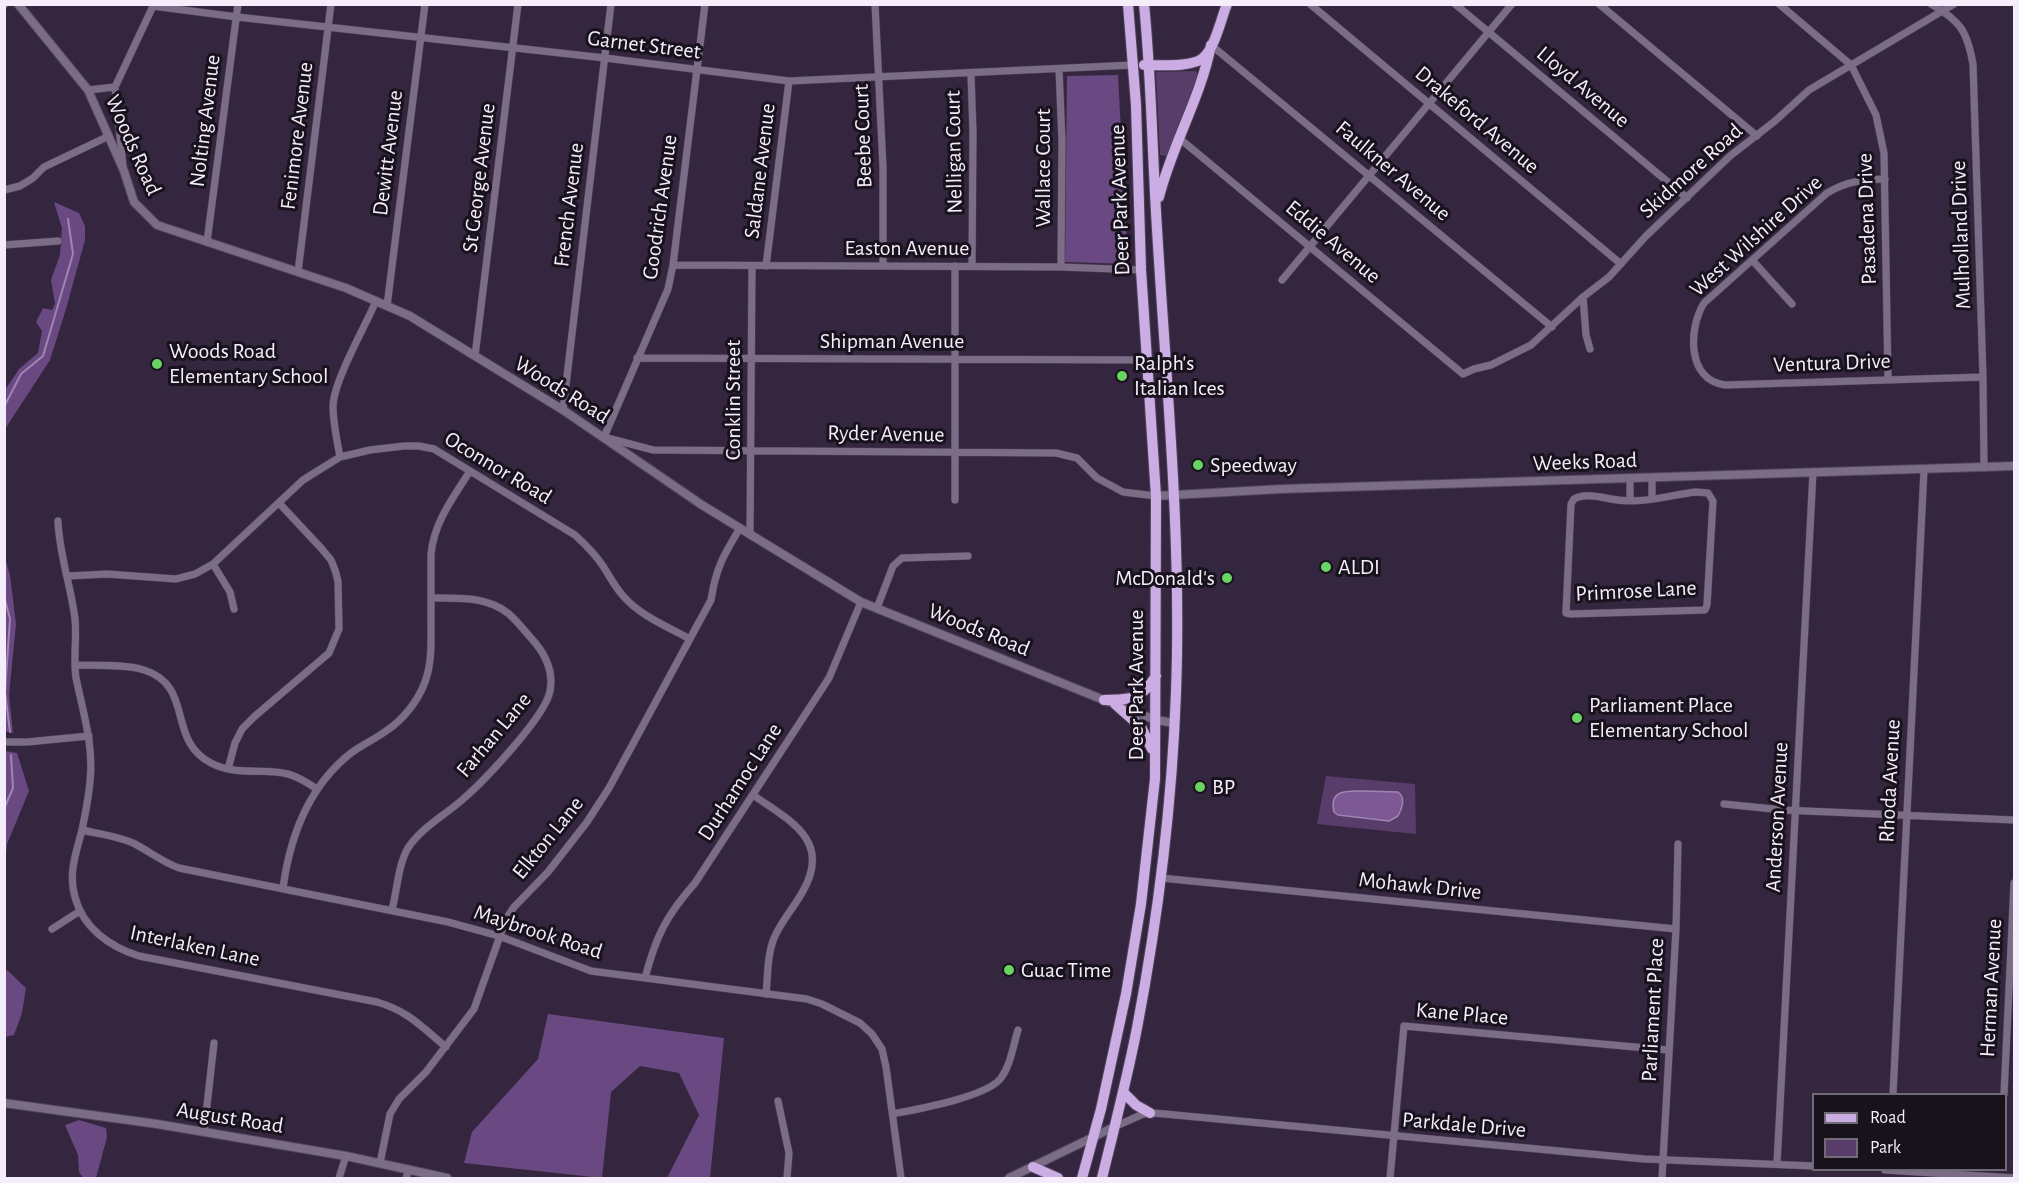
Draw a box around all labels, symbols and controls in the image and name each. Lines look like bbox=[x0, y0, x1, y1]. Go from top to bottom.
street label: Garnet Street bbox=[586, 25, 702, 65]
street label: Lloyd Avenue bbox=[1531, 40, 1635, 134]
street label: Nolting Avenue bbox=[184, 53, 226, 189]
street label: Drakeford Avenue bbox=[1409, 60, 1545, 180]
street label: Fenimore Avenue bbox=[275, 61, 319, 211]
street label: Beebe Court bbox=[848, 84, 878, 188]
street label: Dewitt Avenue bbox=[367, 89, 409, 217]
street label: Nelligan Court bbox=[940, 90, 968, 214]
street label: Woods Road bbox=[99, 91, 167, 199]
street label: St George Avenue bbox=[457, 102, 501, 254]
street label: Saldane Avenue bbox=[739, 102, 781, 240]
street label: Wallace Court bbox=[1030, 109, 1056, 227]
street label: Faulkner Avenue bbox=[1330, 115, 1456, 227]
street label: Skidmore Road bbox=[1634, 118, 1748, 224]
street label: Deer Park Avenue bbox=[1104, 124, 1136, 276]
street label: Goodrich Avenue bbox=[637, 133, 683, 281]
street label: French Avenue bbox=[548, 141, 590, 269]
street label: Pasadena Drive bbox=[1852, 153, 1882, 285]
street label: Mulholland Drive bbox=[1945, 160, 1977, 310]
street label: West Wilshire Drive bbox=[1684, 169, 1828, 303]
street label: Eddie Avenue bbox=[1280, 195, 1386, 289]
street label: Easton Avenue bbox=[845, 235, 969, 261]
street label: Shipman Avenue bbox=[820, 328, 964, 354]
place label: Woods Road Elementary School bbox=[169, 338, 328, 390]
street label: Conklin Street bbox=[720, 340, 746, 460]
street label: Ventura Drive bbox=[1773, 348, 1891, 378]
street label: Woods Road bbox=[510, 350, 614, 430]
place label: Ralph's Italian Ices bbox=[1134, 350, 1225, 402]
marker: Woods Road Elementary School bbox=[150, 357, 164, 371]
marker: Ralph's Italian Ices bbox=[1115, 369, 1129, 383]
street label: Ryder Avenue bbox=[827, 420, 945, 448]
street label: Oconnor Road bbox=[440, 426, 556, 510]
street label: Weeks Road bbox=[1532, 447, 1638, 477]
place label: Speedway bbox=[1210, 452, 1297, 478]
marker: Speedway bbox=[1191, 458, 1205, 472]
place label: ALDI bbox=[1338, 554, 1380, 580]
marker: ALDI bbox=[1319, 560, 1333, 574]
place label: McDonald's bbox=[1115, 565, 1215, 591]
marker: McDonald's bbox=[1220, 571, 1234, 585]
street label: Primrose Lane bbox=[1575, 575, 1697, 607]
street label: Woods Road bbox=[924, 598, 1034, 662]
street label: Deer Park Avenue bbox=[1123, 610, 1149, 760]
street label: Farhan Lane bbox=[451, 687, 537, 783]
place label: Parliament Place Elementary School bbox=[1589, 692, 1748, 744]
marker: Parliament Place Elementary School bbox=[1570, 711, 1584, 725]
street label: Durhamoc Lane bbox=[692, 718, 788, 846]
street label: Rhoda Avenue bbox=[1874, 719, 1906, 843]
street label: Anderson Avenue bbox=[1760, 741, 1794, 893]
place label: BP bbox=[1212, 774, 1235, 800]
marker: BP bbox=[1193, 780, 1207, 794]
street label: Elkton Lane bbox=[507, 791, 589, 885]
street label: Mohawk Drive bbox=[1357, 866, 1483, 906]
street label: Maybrook Road bbox=[470, 899, 606, 965]
street label: Herman Avenue bbox=[1974, 918, 2008, 1058]
street label: Interlaken Lane bbox=[128, 919, 262, 973]
street label: Parliament Place bbox=[1636, 937, 1670, 1083]
place label: Guac Time bbox=[1021, 957, 1111, 983]
marker: Guac Time bbox=[1002, 963, 1016, 977]
street label: Kane Place bbox=[1415, 997, 1509, 1031]
legend bbox=[1812, 1093, 2007, 1171]
street label: August Road bbox=[175, 1097, 285, 1139]
street label: Parkdale Drive bbox=[1401, 1106, 1527, 1144]
text: Road bbox=[1870, 1109, 1906, 1127]
text: Park bbox=[1870, 1139, 1901, 1157]

